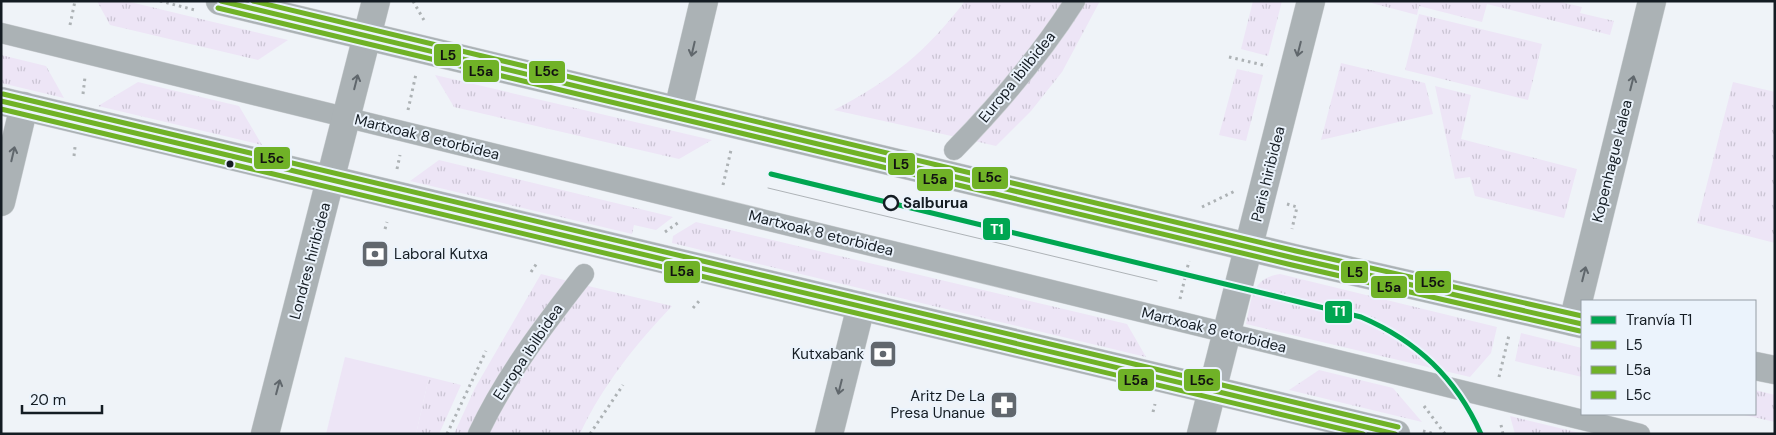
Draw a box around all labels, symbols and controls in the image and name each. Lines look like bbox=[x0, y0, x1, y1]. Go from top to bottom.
street label: Europa ibilbidea bbox=[974, 27, 1060, 127]
one-way arrow bbox=[688, 40, 697, 56]
one-way arrow bbox=[1294, 40, 1303, 56]
line badge: L5 bbox=[433, 43, 462, 67]
text: L5 bbox=[440, 46, 456, 64]
line badge: L5a bbox=[462, 59, 500, 83]
line badge: L5c bbox=[528, 60, 566, 84]
text: L5a bbox=[469, 62, 493, 80]
text: L5c bbox=[535, 62, 559, 80]
one-way arrow bbox=[352, 74, 361, 90]
one-way arrow bbox=[1628, 75, 1637, 91]
street label: Kopenhague kalea bbox=[1587, 98, 1637, 224]
street label: Martxoak 8 etorbidea bbox=[353, 109, 501, 165]
street label: Paris hiribidea bbox=[1246, 124, 1290, 224]
line badge: L5c bbox=[253, 146, 291, 170]
one-way arrow bbox=[9, 147, 18, 163]
text: L5c bbox=[260, 149, 284, 167]
line badge: L5 bbox=[887, 152, 916, 176]
text: L5 bbox=[893, 155, 909, 173]
unlabelled marker bbox=[225, 159, 235, 169]
line badge: L5c bbox=[971, 166, 1009, 190]
line badge: L5a bbox=[916, 168, 954, 192]
text: L5c bbox=[978, 168, 1002, 186]
text: L5a bbox=[923, 170, 947, 188]
place label: Salburua bbox=[903, 193, 968, 213]
marker: Salburua bbox=[883, 195, 899, 211]
street label: Londres hiribidea bbox=[285, 200, 335, 322]
street label: Martxoak 8 etorbidea bbox=[747, 205, 895, 261]
line badge: T1 bbox=[982, 217, 1011, 241]
text: T1 bbox=[990, 220, 1004, 238]
bank icon: Laboral Kutxa bbox=[360, 239, 390, 269]
place label: Laboral Kutxa bbox=[394, 244, 488, 264]
line badge: L5a bbox=[663, 260, 701, 284]
line badge: L5 bbox=[1340, 260, 1369, 284]
text: L5a bbox=[670, 262, 694, 280]
text: L5 bbox=[1347, 263, 1363, 281]
one-way arrow bbox=[1580, 267, 1589, 283]
line badge: L5c bbox=[1414, 270, 1452, 294]
text: L5c bbox=[1421, 273, 1445, 291]
line badge: L5a bbox=[1370, 275, 1408, 299]
text: L5a bbox=[1377, 278, 1401, 296]
street label: Europa ibilbidea bbox=[488, 300, 568, 404]
line badge: T1 bbox=[1324, 300, 1353, 324]
legend bbox=[1581, 300, 1756, 415]
street label: Martxoak 8 etorbidea bbox=[1140, 302, 1288, 358]
text: T1 bbox=[1332, 302, 1346, 320]
text: Tranvía T1 bbox=[1626, 310, 1692, 330]
text: L5 bbox=[1626, 335, 1643, 355]
bank icon: Kutxabank bbox=[868, 339, 898, 369]
place label: Kutxabank bbox=[792, 344, 864, 364]
text: L5a bbox=[1626, 360, 1651, 380]
line badge: L5a bbox=[1117, 368, 1155, 392]
line badge: L5c bbox=[1183, 368, 1221, 392]
text: L5a bbox=[1124, 371, 1148, 389]
text: L5c bbox=[1190, 371, 1214, 389]
one-way arrow bbox=[273, 379, 283, 395]
one-way arrow bbox=[835, 379, 844, 395]
scale bar bbox=[22, 382, 102, 414]
text: L5c bbox=[1626, 385, 1651, 405]
place label: Aritz De La Presa Unanue bbox=[891, 386, 985, 423]
text: 20 m bbox=[30, 390, 66, 410]
pharmacy icon: Aritz De La Presa Unanue bbox=[989, 390, 1019, 420]

